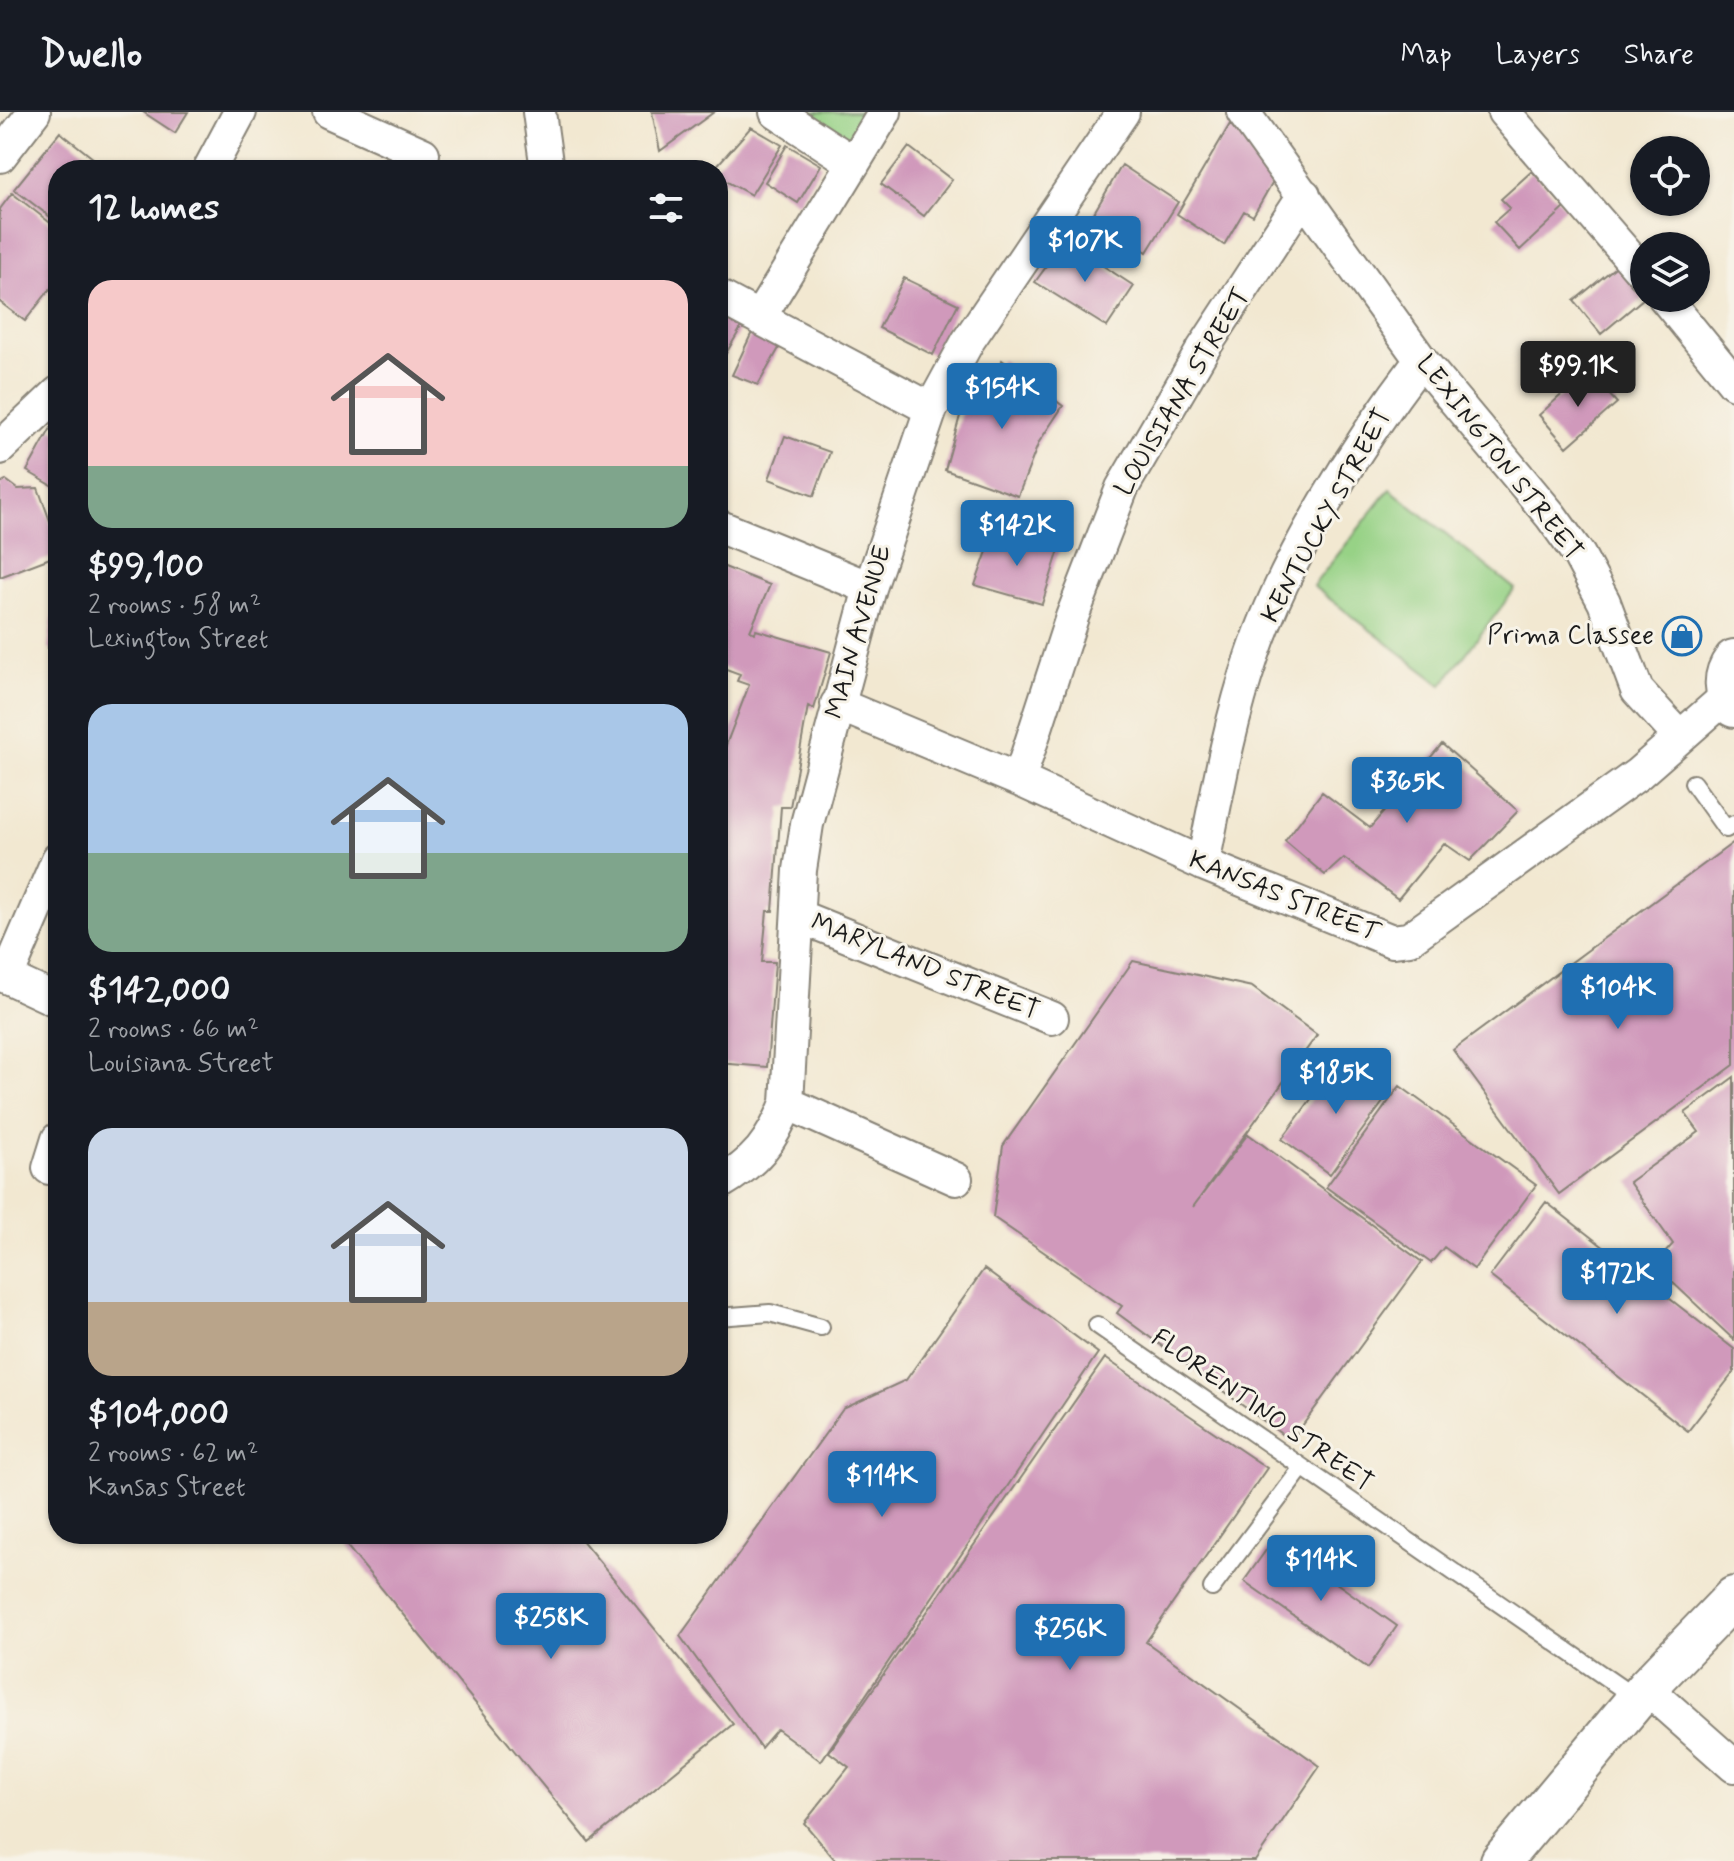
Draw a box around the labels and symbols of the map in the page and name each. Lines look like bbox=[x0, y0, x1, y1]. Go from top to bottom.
pin: $107K bbox=[1029, 216, 1141, 284]
street label: LOUISIANA STREET bbox=[1107, 282, 1259, 502]
pin: $99.1K bbox=[1513, 341, 1643, 409]
street label: LEXINGTON STREET bbox=[1408, 348, 1590, 568]
pin: $154K bbox=[946, 363, 1058, 431]
street label: KENTUCKY STREET bbox=[1254, 403, 1400, 629]
pin: $142K bbox=[961, 500, 1073, 568]
street label: MAIN AVENUE bbox=[818, 541, 900, 723]
shop icon: Prima Classee bbox=[1661, 615, 1703, 657]
place label: Prima Classee bbox=[1487, 619, 1654, 653]
pin: $365K bbox=[1351, 757, 1463, 825]
street label: KANSAS STREET bbox=[1184, 843, 1386, 951]
street label: MARYLAND STREET bbox=[806, 906, 1044, 1028]
pin: $104K bbox=[1562, 963, 1674, 1031]
pin: $185K bbox=[1280, 1048, 1392, 1116]
pin: $172K bbox=[1561, 1248, 1673, 1316]
street label: FLORENTINO STREET bbox=[1144, 1322, 1380, 1500]
pin: $114K bbox=[826, 1451, 938, 1519]
pin: $114K bbox=[1265, 1535, 1377, 1603]
pin: $258K bbox=[495, 1593, 607, 1661]
pin: $256K bbox=[1014, 1604, 1126, 1672]

